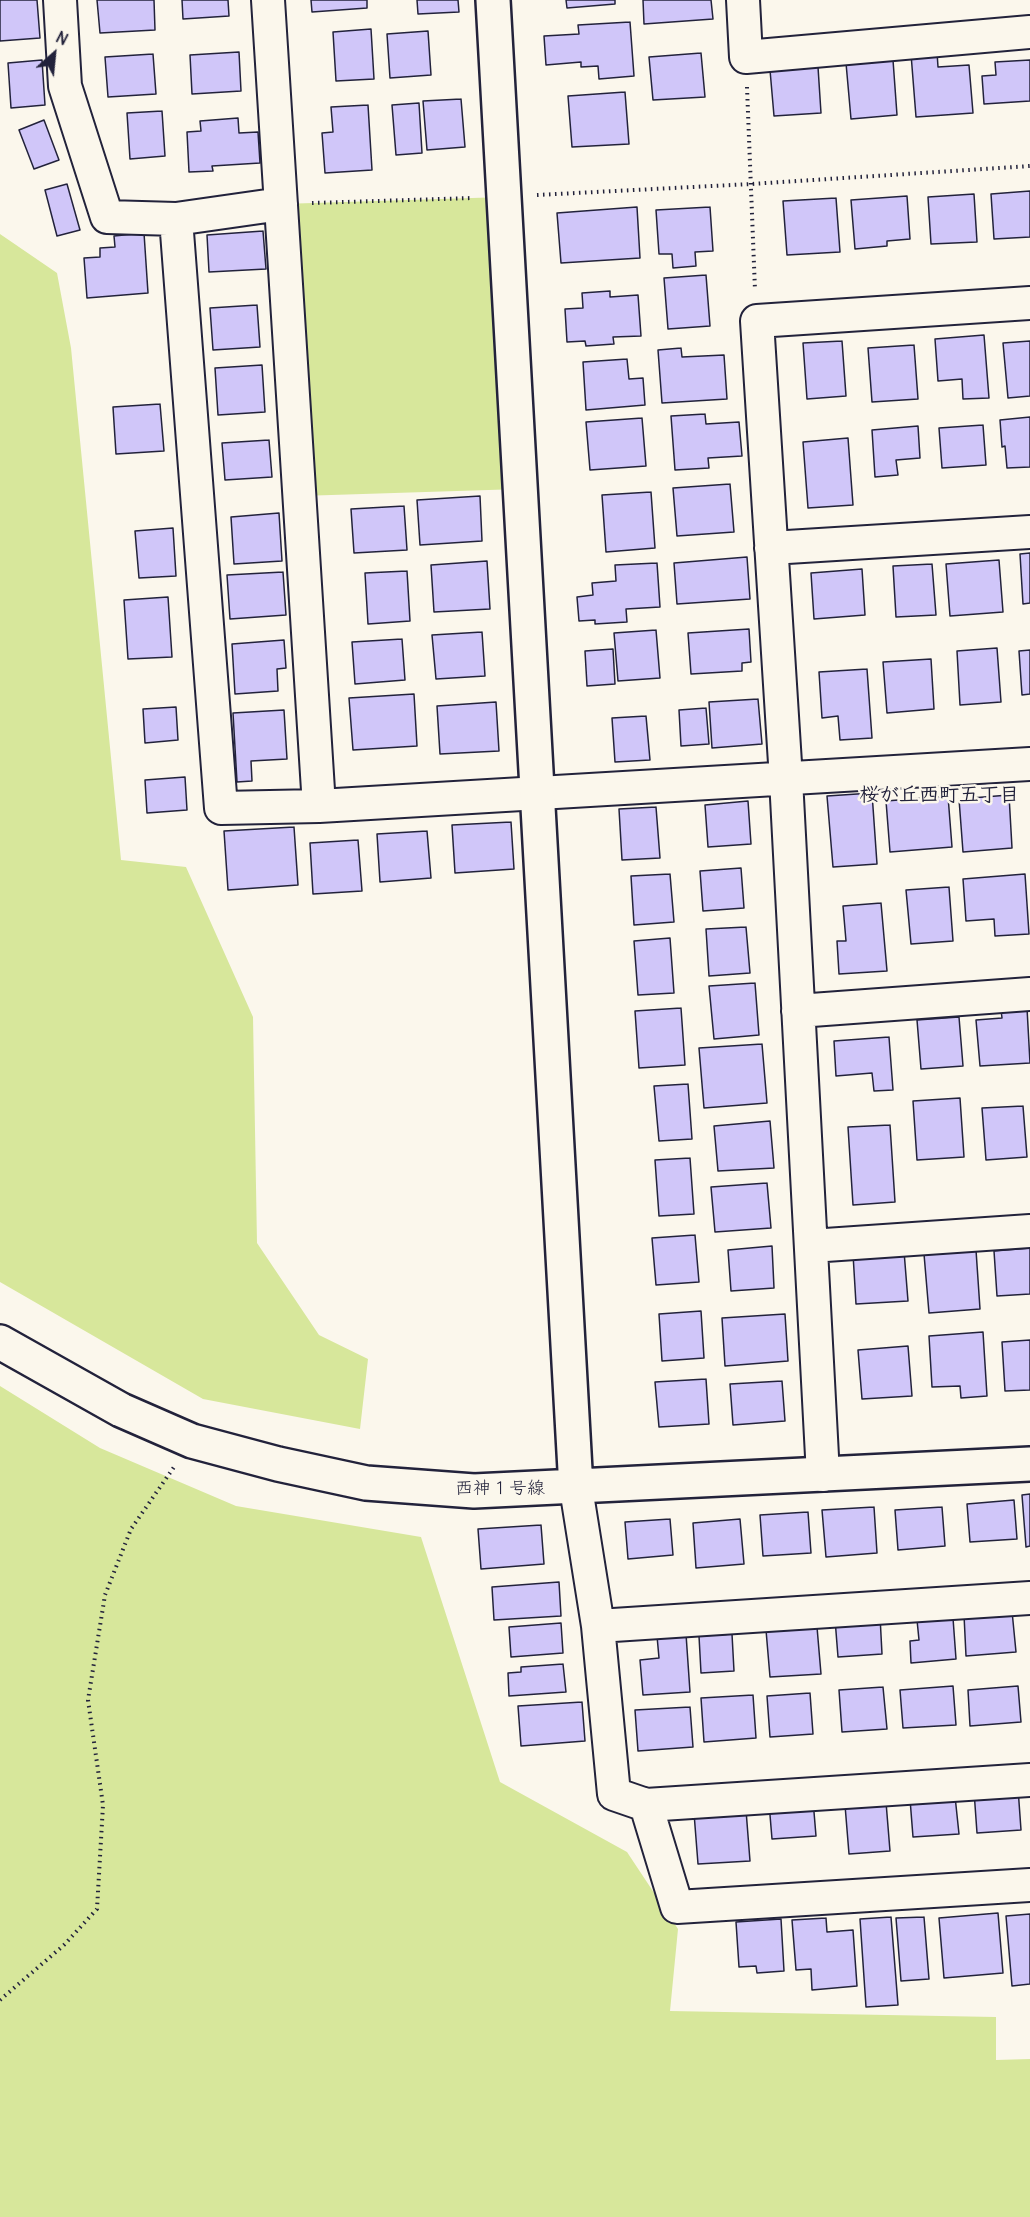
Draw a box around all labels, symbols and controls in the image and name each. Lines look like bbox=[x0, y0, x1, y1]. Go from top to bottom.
north arrow bbox=[24, 24, 84, 84]
text: N bbox=[53, 27, 72, 49]
district label: 桜が丘西町五丁目 bbox=[859, 783, 1019, 807]
street label: 西神１号線 bbox=[455, 1478, 545, 1500]

